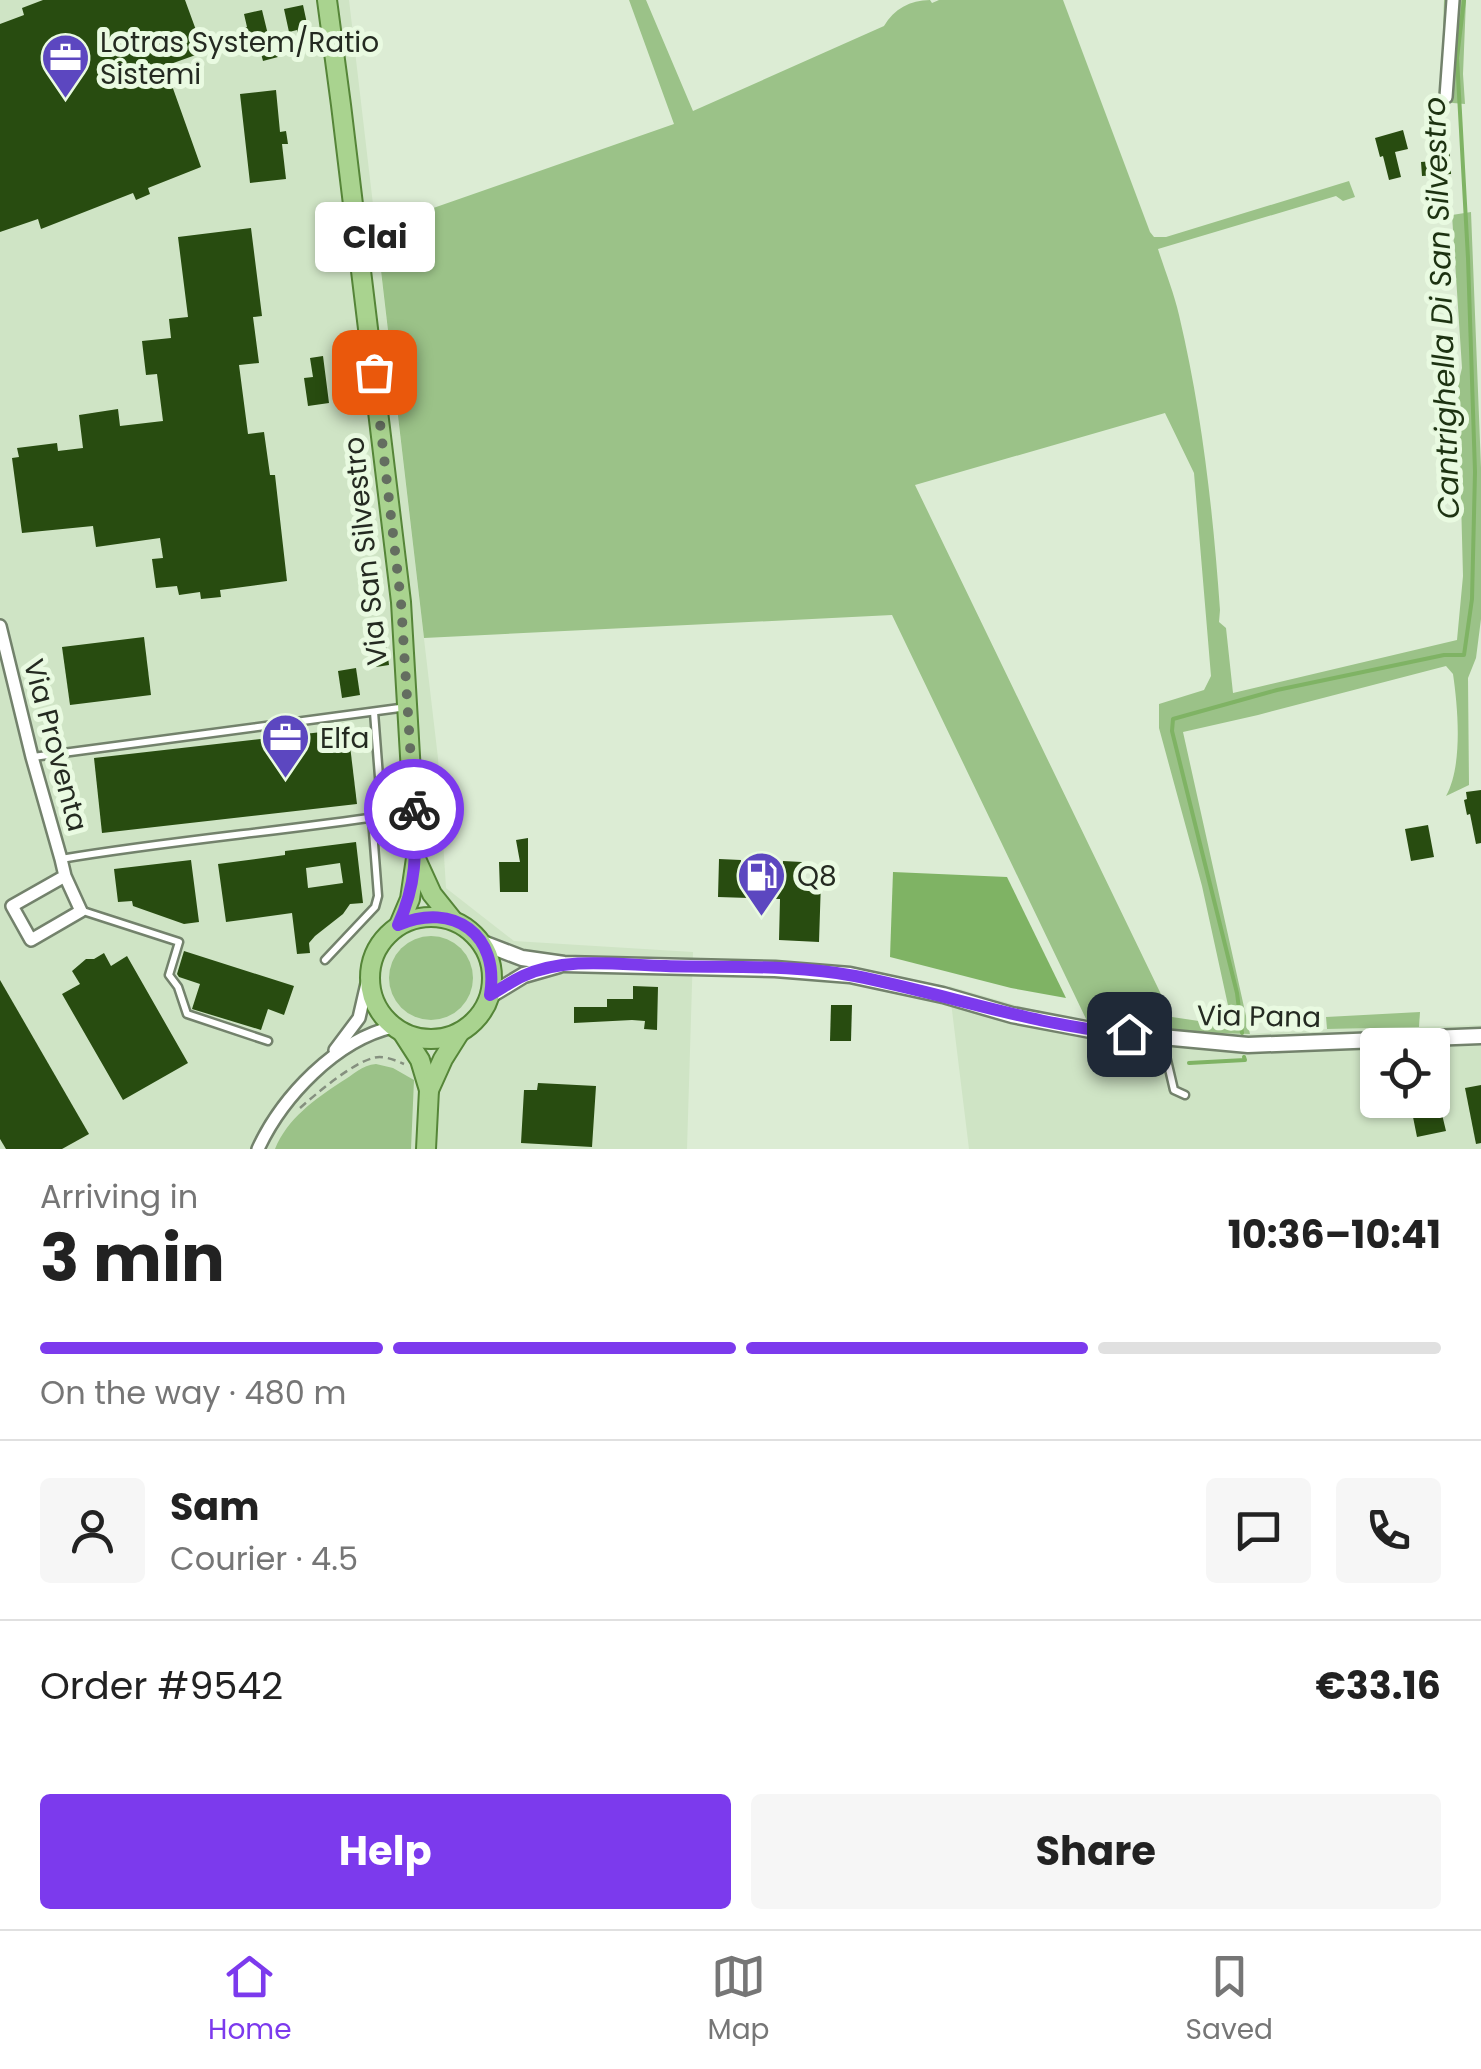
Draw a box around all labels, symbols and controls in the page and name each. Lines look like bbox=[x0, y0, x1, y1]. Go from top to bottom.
place label: Lotras System/Ratio Sistemi bbox=[100, 23, 379, 94]
office icon: Lotras System/Ratio Sistemi bbox=[39, 32, 91, 100]
water label: Cantrighella Di San Silvestro bbox=[1413, 96, 1470, 520]
callout: Clai bbox=[314, 202, 434, 272]
text: Clai bbox=[343, 214, 408, 259]
pin bbox=[332, 330, 417, 415]
icon: bag bbox=[347, 345, 402, 400]
street label: Via San Silvestro bbox=[334, 435, 397, 667]
street label: Via Proventa bbox=[14, 655, 97, 836]
office icon: Elfa bbox=[259, 712, 311, 780]
place label: Elfa bbox=[320, 719, 369, 758]
courier bbox=[364, 759, 464, 859]
icon: bike bbox=[387, 782, 442, 837]
fuel station icon: Q8 bbox=[736, 850, 788, 918]
place label: Q8 bbox=[797, 857, 837, 896]
pin bbox=[1087, 992, 1172, 1077]
street label: Via Pana bbox=[1197, 996, 1321, 1037]
icon: home bbox=[1102, 1007, 1157, 1062]
map controls bbox=[1360, 1028, 1450, 1118]
button: locate bbox=[1360, 1028, 1450, 1118]
text: Arriving in bbox=[40, 1174, 198, 1219]
text: 10:36–10:41 bbox=[1228, 1208, 1441, 1261]
text: 3 min bbox=[40, 1213, 225, 1304]
text: On the way · 480 m bbox=[40, 1370, 346, 1415]
button: person bbox=[40, 1478, 145, 1583]
button: chat bbox=[1206, 1478, 1311, 1583]
button: phone bbox=[1336, 1478, 1441, 1583]
text: Sam bbox=[170, 1480, 259, 1533]
text: Courier · 4.5 bbox=[170, 1536, 358, 1581]
text: Order #9542 bbox=[40, 1659, 283, 1712]
text: €33.16 bbox=[1316, 1659, 1441, 1712]
button: Help bbox=[40, 1794, 731, 1909]
button: Share bbox=[751, 1794, 1441, 1909]
tab: Home bbox=[208, 1949, 292, 2051]
tab: Map bbox=[708, 1949, 770, 2051]
tab: Saved bbox=[1186, 1949, 1273, 2051]

